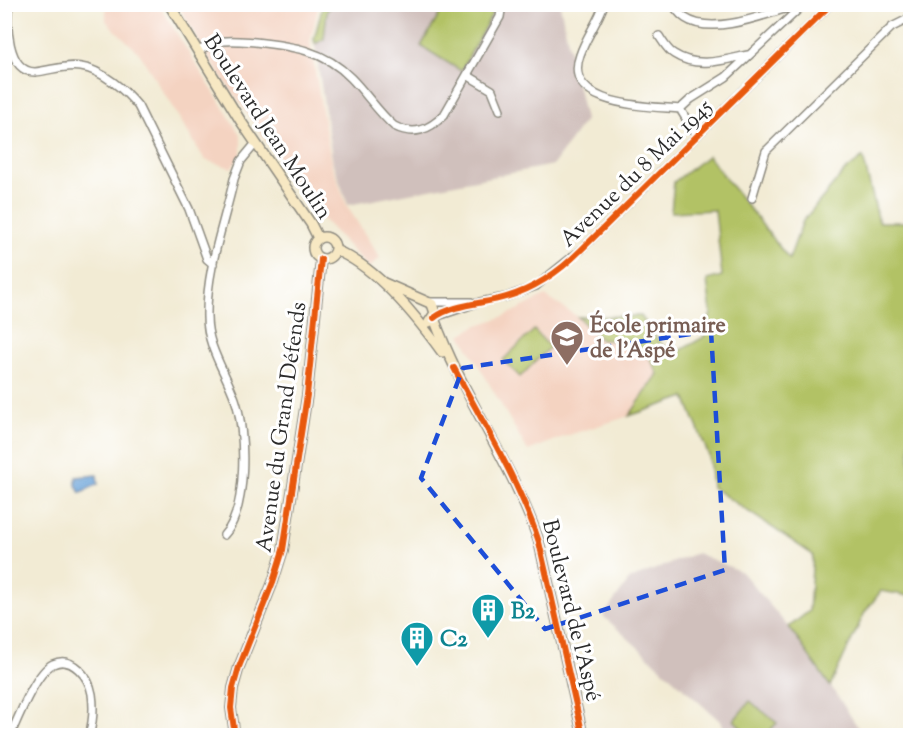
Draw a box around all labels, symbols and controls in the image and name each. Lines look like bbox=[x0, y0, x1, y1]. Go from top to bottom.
street label: Boulevard Jean Moulin bbox=[194, 29, 339, 227]
street label: Avenue du 8 Mai 1945 bbox=[554, 92, 721, 256]
street label: Avenue du Grand Défends bbox=[250, 300, 316, 555]
place label: École primaire de l’Aspé bbox=[590, 310, 726, 368]
school or university icon: École primaire de l’Aspé bbox=[549, 319, 585, 366]
street label: Boulevard de l'Aspé bbox=[532, 516, 608, 705]
building icon: B2 bbox=[470, 592, 506, 639]
place label: B2 bbox=[511, 597, 536, 629]
building icon: C2 bbox=[399, 620, 435, 667]
place label: C2 bbox=[440, 625, 468, 657]

